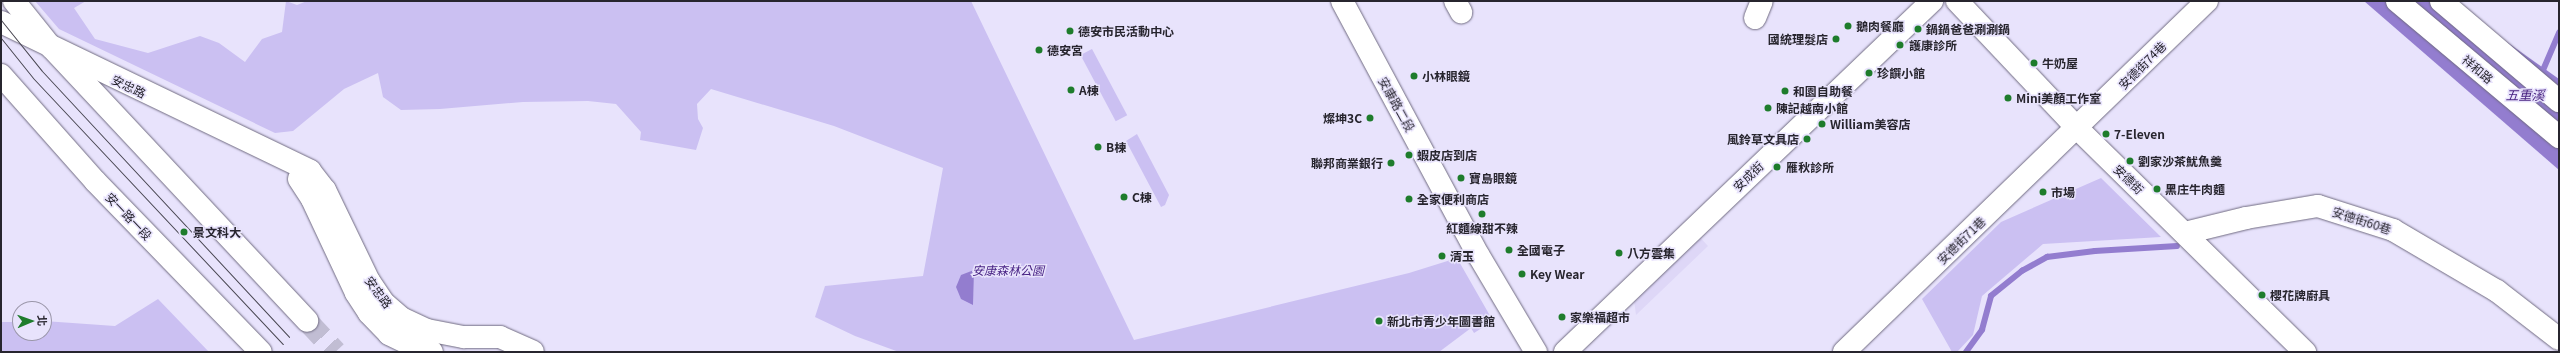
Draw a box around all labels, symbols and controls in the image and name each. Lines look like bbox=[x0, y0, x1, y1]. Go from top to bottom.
place label: 鵝肉餐廳 bbox=[1856, 19, 1904, 33]
marker: 鵝肉餐廳 bbox=[1843, 21, 1853, 31]
place label: 鍋鍋爸爸涮涮鍋 bbox=[1926, 22, 2010, 36]
place label: 德安市民活動中心 bbox=[1078, 24, 1174, 38]
marker: 鍋鍋爸爸涮涮鍋 bbox=[1913, 24, 1923, 34]
marker: 德安市民活動中心 bbox=[1065, 26, 1075, 36]
place label: 國統理髮店 bbox=[1768, 32, 1828, 46]
marker: 國統理髮店 bbox=[1831, 34, 1841, 44]
place label: 護康診所 bbox=[1909, 38, 1957, 52]
street label: 安德街74巷 bbox=[2115, 38, 2169, 92]
marker: 護康診所 bbox=[1894, 39, 1906, 51]
place label: 德安宮 bbox=[1047, 43, 1083, 57]
marker: 德安宮 bbox=[1034, 45, 1044, 55]
street label: 祥和路 bbox=[2460, 52, 2496, 86]
place label: 牛奶屋 bbox=[2042, 56, 2078, 70]
marker: 牛奶屋 bbox=[2029, 58, 2039, 68]
place label: 珍饌小館 bbox=[1877, 66, 1925, 80]
marker: 珍饌小館 bbox=[1864, 68, 1874, 78]
place label: 小林眼鏡 bbox=[1422, 69, 1470, 83]
marker: 小林眼鏡 bbox=[1409, 71, 1419, 81]
street label: 安忠路 bbox=[110, 72, 148, 100]
street label: 安康路二段 bbox=[1376, 74, 1418, 134]
place label: A棟 bbox=[1079, 83, 1099, 97]
place label: 和園自助餐 bbox=[1793, 84, 1853, 98]
marker: A棟 bbox=[1066, 85, 1076, 95]
marker: 和園自助餐 bbox=[1780, 86, 1790, 96]
water label: 五重溪 bbox=[2506, 87, 2544, 103]
place label: Mini美顏工作室 bbox=[2016, 91, 2101, 105]
marker: Mini美顏工作室 bbox=[2003, 93, 2013, 103]
place label: 陳記越南小館 bbox=[1776, 101, 1848, 115]
marker: 陳記越南小館 bbox=[1763, 103, 1773, 113]
place label: 燦坤3C bbox=[1323, 111, 1362, 125]
marker: 燦坤3C bbox=[1365, 113, 1375, 123]
place label: William美容店 bbox=[1830, 117, 1910, 131]
marker: William美容店 bbox=[1817, 119, 1827, 129]
place label: 7-Eleven bbox=[2114, 127, 2165, 141]
marker: 7-Eleven bbox=[2101, 129, 2111, 139]
place label: 風鈴草文具店 bbox=[1727, 132, 1799, 146]
marker: 風鈴草文具店 bbox=[1802, 134, 1812, 144]
place label: B棟 bbox=[1106, 140, 1126, 154]
marker: B棟 bbox=[1093, 142, 1103, 152]
place label: 蝦皮店到店 bbox=[1417, 148, 1477, 162]
marker: 蝦皮店到店 bbox=[1404, 150, 1414, 160]
place label: 劉家沙茶魷魚羹 bbox=[2138, 154, 2222, 168]
place label: 聯邦商業銀行 bbox=[1311, 156, 1383, 170]
marker: 劉家沙茶魷魚羹 bbox=[2125, 156, 2135, 166]
marker: 聯邦商業銀行 bbox=[1386, 158, 1396, 168]
street label: 安成街 bbox=[1730, 158, 1766, 194]
place label: 雁秋診所 bbox=[1786, 160, 1834, 174]
marker: 雁秋診所 bbox=[1771, 161, 1783, 173]
street label: 安德街 bbox=[2111, 161, 2147, 197]
place label: 寶島眼鏡 bbox=[1469, 171, 1517, 185]
marker: 寶島眼鏡 bbox=[1456, 173, 1466, 183]
place label: 黑庄牛肉麵 bbox=[2165, 182, 2225, 196]
marker: 黑庄牛肉麵 bbox=[2152, 184, 2162, 194]
place label: 市場 bbox=[2051, 185, 2075, 199]
marker: 市場 bbox=[2038, 187, 2048, 197]
street label: 安一路一段 bbox=[103, 189, 155, 243]
place label: C棟 bbox=[1132, 190, 1152, 204]
marker: C棟 bbox=[1119, 192, 1129, 202]
place label: 全家便利商店 bbox=[1417, 192, 1489, 206]
marker: 全家便利商店 bbox=[1404, 194, 1414, 204]
street label: 安德街60巷 bbox=[2331, 204, 2393, 236]
marker: 紅麵線甜不辣 bbox=[1477, 209, 1487, 219]
street label: 安德街71巷 bbox=[1934, 214, 1988, 266]
place label: 紅麵線甜不辣 bbox=[1446, 221, 1518, 235]
place label: 景文科大 bbox=[193, 225, 241, 239]
marker: 景文科大 bbox=[178, 226, 190, 238]
place label: 全國電子 bbox=[1517, 243, 1565, 257]
marker: 全國電子 bbox=[1504, 245, 1514, 255]
place label: 八方雲集 bbox=[1627, 246, 1675, 260]
marker: 八方雲集 bbox=[1614, 248, 1624, 258]
place label: 清玉 bbox=[1450, 249, 1474, 263]
marker: 清玉 bbox=[1437, 251, 1447, 261]
park label: 安康森林公園 bbox=[972, 263, 1044, 277]
place label: Key Wear bbox=[1530, 267, 1584, 281]
marker: Key Wear bbox=[1517, 269, 1527, 279]
street label: 安忠路 bbox=[363, 273, 395, 311]
place label: 櫻花牌廚具 bbox=[2270, 288, 2330, 302]
marker: 櫻花牌廚具 bbox=[2257, 290, 2267, 300]
north arrow bbox=[12, 301, 52, 341]
place label: 家樂福超市 bbox=[1570, 310, 1630, 324]
marker: 家樂福超市 bbox=[1557, 312, 1567, 322]
place label: 新北市青少年圖書館 bbox=[1387, 314, 1495, 328]
text: 北 bbox=[35, 315, 51, 326]
marker: 新北市青少年圖書館 bbox=[1374, 316, 1384, 326]

